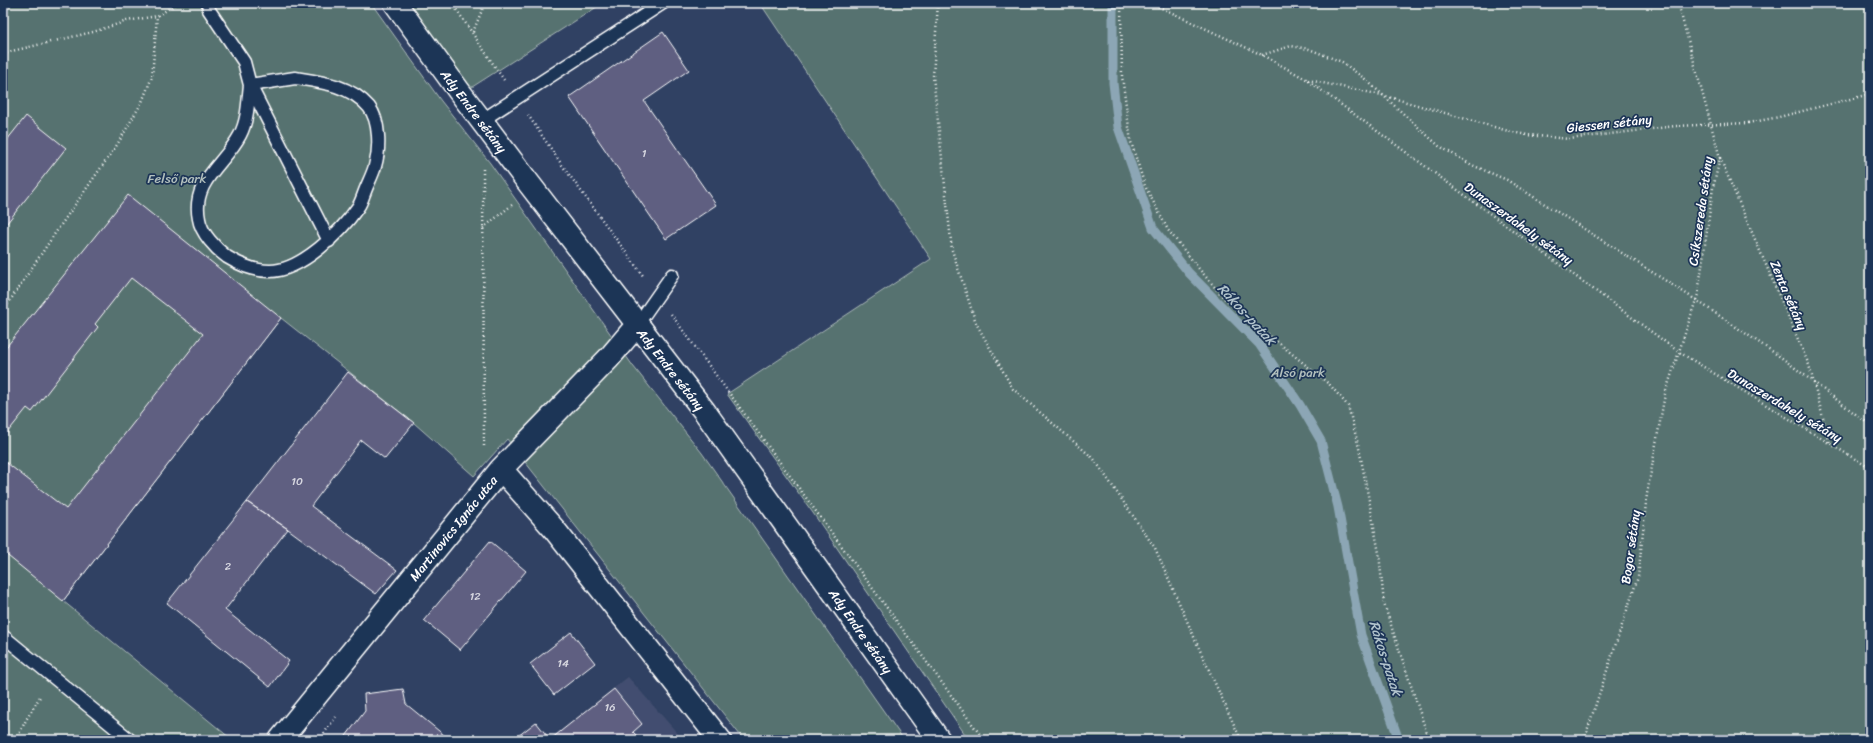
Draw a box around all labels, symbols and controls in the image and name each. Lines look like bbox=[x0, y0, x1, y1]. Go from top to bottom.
street label: Ady Endre sétány bbox=[434, 64, 513, 158]
street label: Giessen sétány bbox=[1565, 108, 1653, 139]
house number: 1 bbox=[642, 144, 647, 163]
street label: Csíkszereda sétány bbox=[1681, 155, 1720, 267]
park label: Felső park bbox=[147, 167, 207, 190]
street label: Dunaszerdahely sétány bbox=[1459, 176, 1579, 271]
street label: Zenta sétány bbox=[1763, 257, 1814, 334]
water label: Rákos-patak bbox=[1211, 277, 1283, 353]
street label: Ady Endre sétány bbox=[630, 322, 711, 416]
park label: Alsó park bbox=[1270, 361, 1325, 384]
street label: Dunaszerdahely sétány bbox=[1723, 362, 1847, 449]
street label: Martinovics Ignác utca bbox=[403, 470, 504, 586]
house number: 10 bbox=[291, 472, 303, 491]
street label: Bogor sétány bbox=[1614, 508, 1647, 586]
house number: 2 bbox=[225, 557, 232, 576]
street label: Ady Endre sétány bbox=[822, 583, 899, 679]
house number: 12 bbox=[469, 587, 481, 606]
water label: Rákos-patak bbox=[1362, 617, 1410, 701]
house number: 14 bbox=[557, 654, 569, 673]
house number: 16 bbox=[605, 698, 615, 717]

